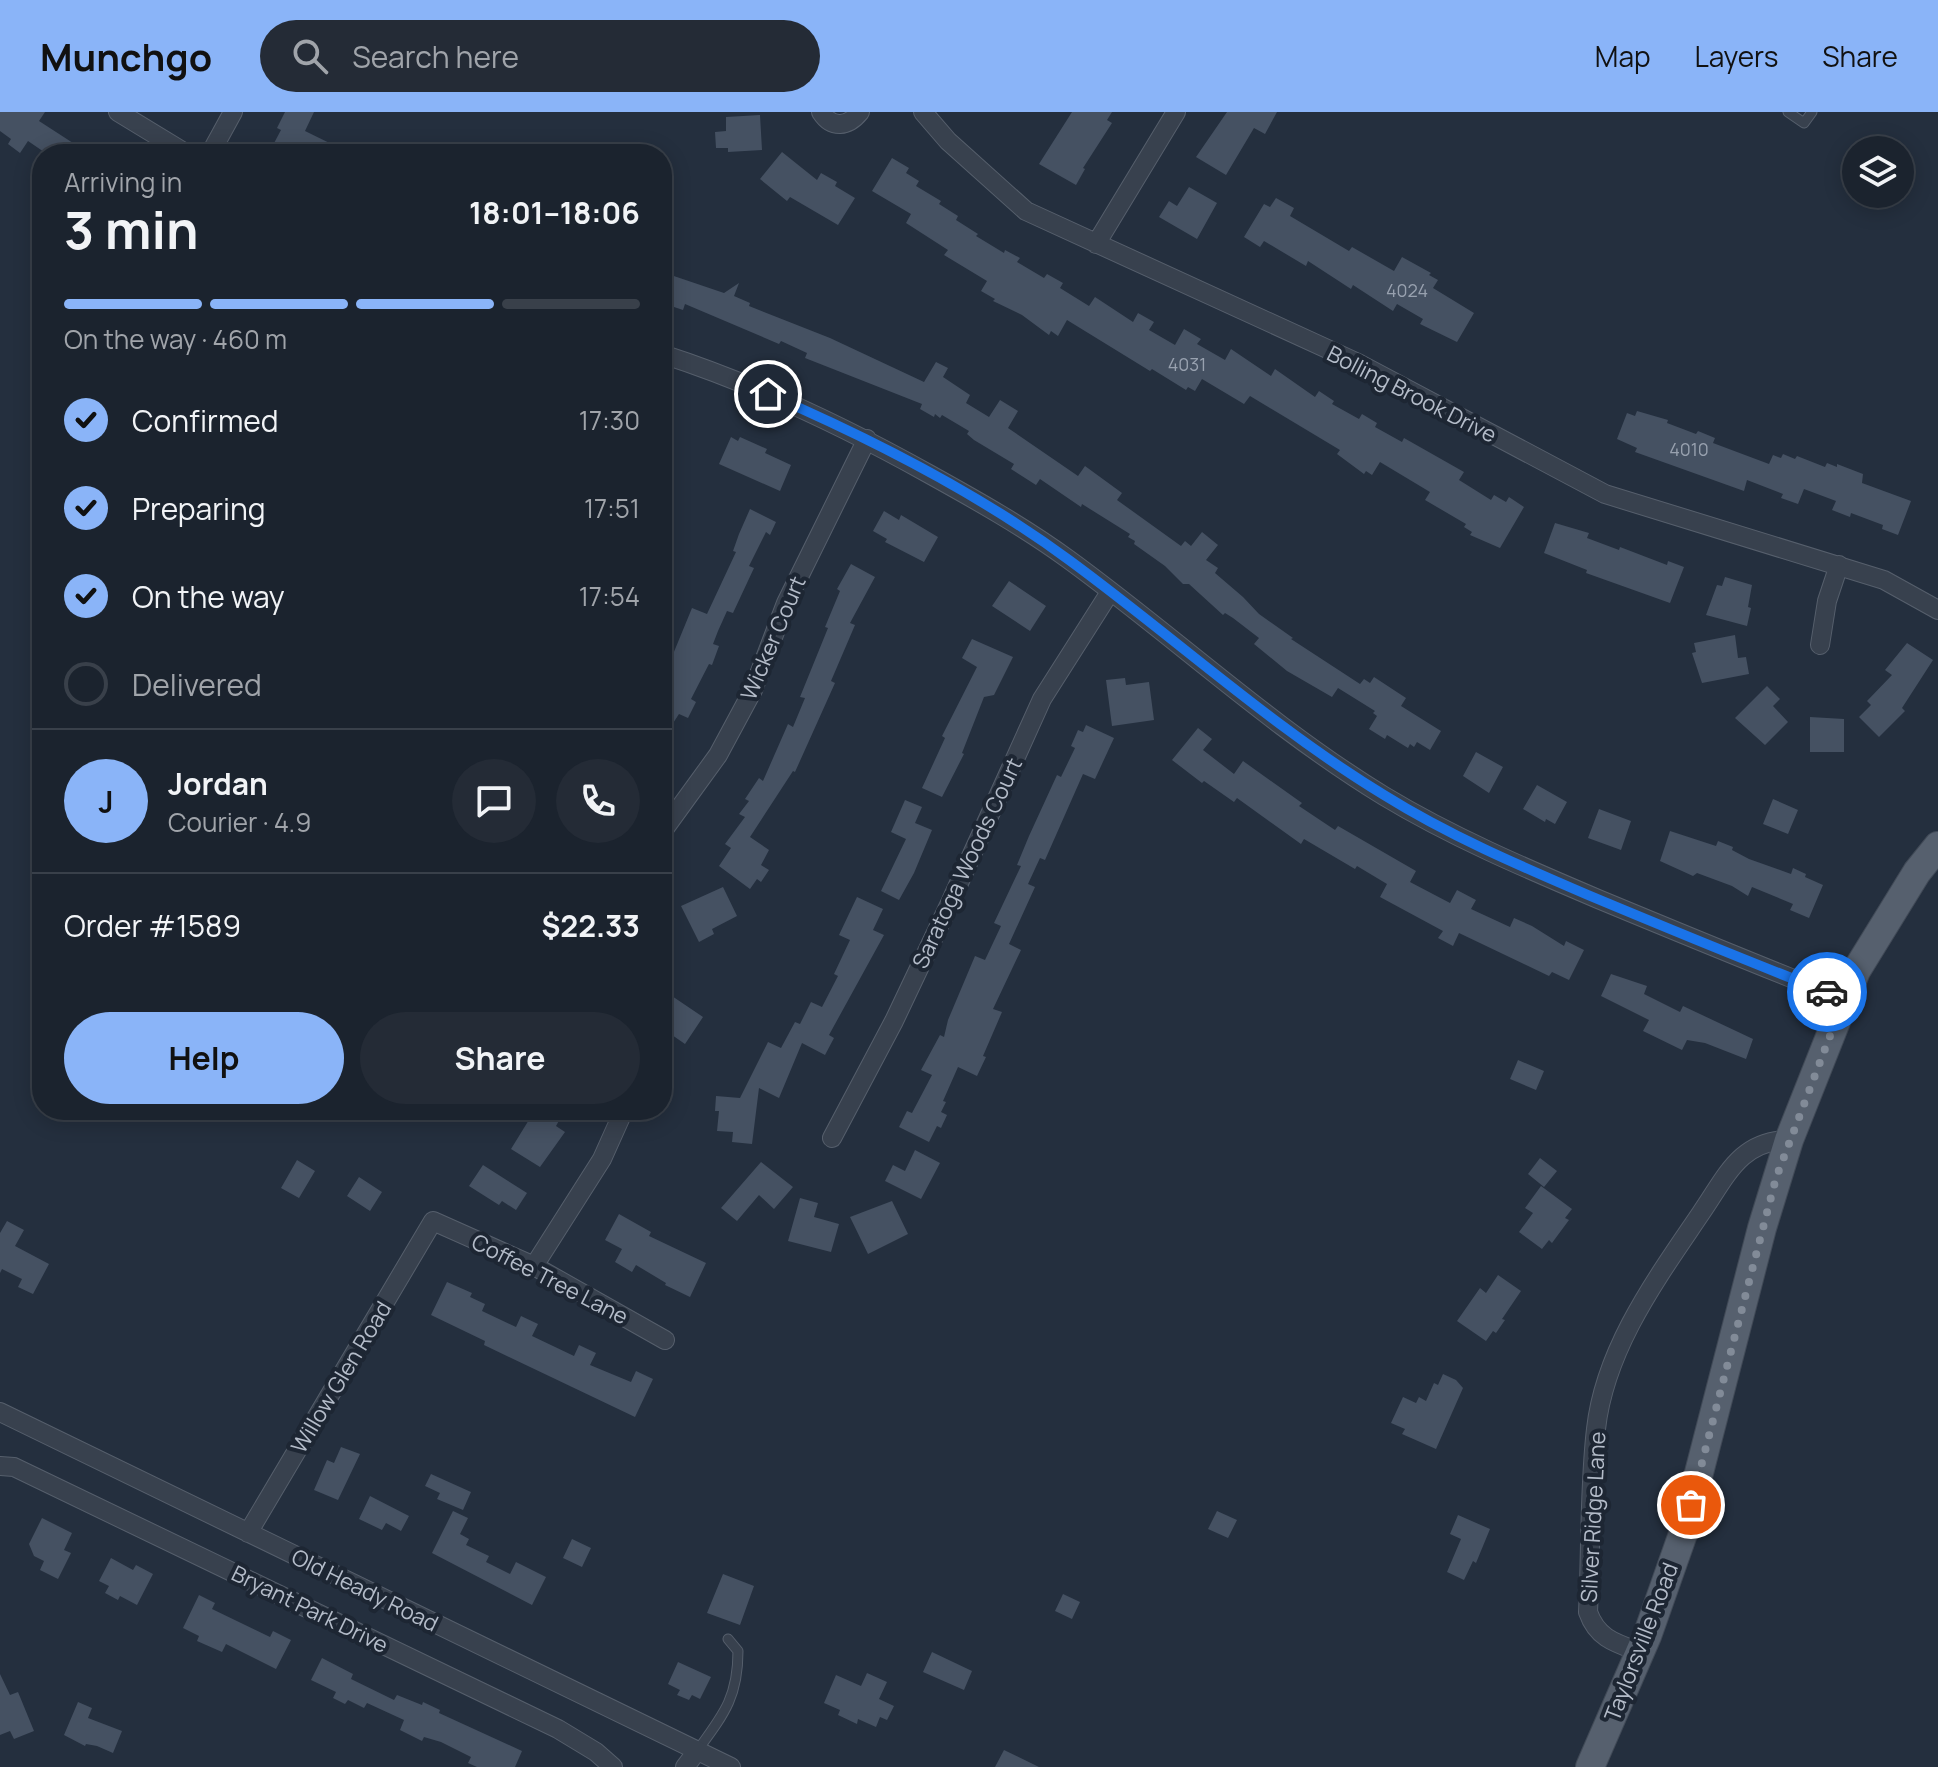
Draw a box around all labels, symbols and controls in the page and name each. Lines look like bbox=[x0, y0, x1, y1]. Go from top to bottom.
search box bbox=[260, 20, 820, 92]
text: Munchgo bbox=[40, 30, 212, 82]
icon: search bbox=[288, 34, 332, 78]
text: Search here bbox=[352, 36, 519, 77]
text: Map bbox=[1595, 37, 1651, 75]
text: Layers bbox=[1695, 37, 1778, 75]
text: Share bbox=[1822, 37, 1898, 75]
map controls bbox=[1842, 136, 1914, 208]
button: layers bbox=[1842, 136, 1914, 208]
text: Arriving in bbox=[64, 164, 182, 200]
text: 18:01–18:06 bbox=[469, 192, 640, 233]
text: 3 min bbox=[64, 194, 199, 265]
house number: 4024 bbox=[1386, 278, 1428, 302]
text: On the way · 460 m bbox=[64, 321, 287, 357]
street label: Bolling Brook Drive bbox=[1322, 338, 1502, 450]
house number: 4031 bbox=[1168, 352, 1206, 376]
pin bbox=[734, 360, 802, 428]
icon: home bbox=[746, 372, 790, 416]
icon: check bbox=[64, 398, 108, 442]
text: Confirmed bbox=[132, 400, 279, 441]
text: 17:30 bbox=[579, 402, 640, 438]
house number: 4010 bbox=[1669, 437, 1709, 461]
icon: check bbox=[64, 486, 108, 530]
text: Preparing bbox=[132, 488, 266, 529]
text: 17:51 bbox=[584, 490, 640, 526]
street label: Wicker Court bbox=[733, 571, 813, 705]
icon: check bbox=[64, 574, 108, 618]
text: On the way bbox=[132, 576, 285, 617]
text: 17:54 bbox=[579, 578, 640, 614]
text: Delivered bbox=[132, 664, 262, 705]
street label: Saratoga Woods Court bbox=[905, 753, 1029, 973]
button: chat bbox=[452, 759, 536, 843]
button: phone bbox=[556, 759, 640, 843]
text: Jordan bbox=[168, 763, 268, 804]
text: J bbox=[98, 781, 114, 822]
text: Courier · 4.9 bbox=[168, 804, 311, 840]
text: Order #1589 bbox=[64, 905, 241, 946]
text: $22.33 bbox=[541, 905, 640, 946]
courier bbox=[1787, 952, 1867, 1032]
icon: car bbox=[1805, 970, 1849, 1014]
button: Help bbox=[64, 1012, 344, 1104]
button: Share bbox=[360, 1012, 640, 1104]
street label: Coffee Tree Lane bbox=[466, 1227, 634, 1332]
street label: Willow Glen Road bbox=[284, 1295, 398, 1459]
street label: Silver Ridge Lane bbox=[1574, 1431, 1612, 1603]
pin bbox=[1657, 1471, 1725, 1539]
icon: bag bbox=[1669, 1483, 1713, 1527]
street label: Old Heady Road bbox=[287, 1542, 443, 1638]
street label: Bryant Park Drive bbox=[227, 1558, 393, 1660]
street label: Taylorsville Road bbox=[1597, 1558, 1685, 1726]

